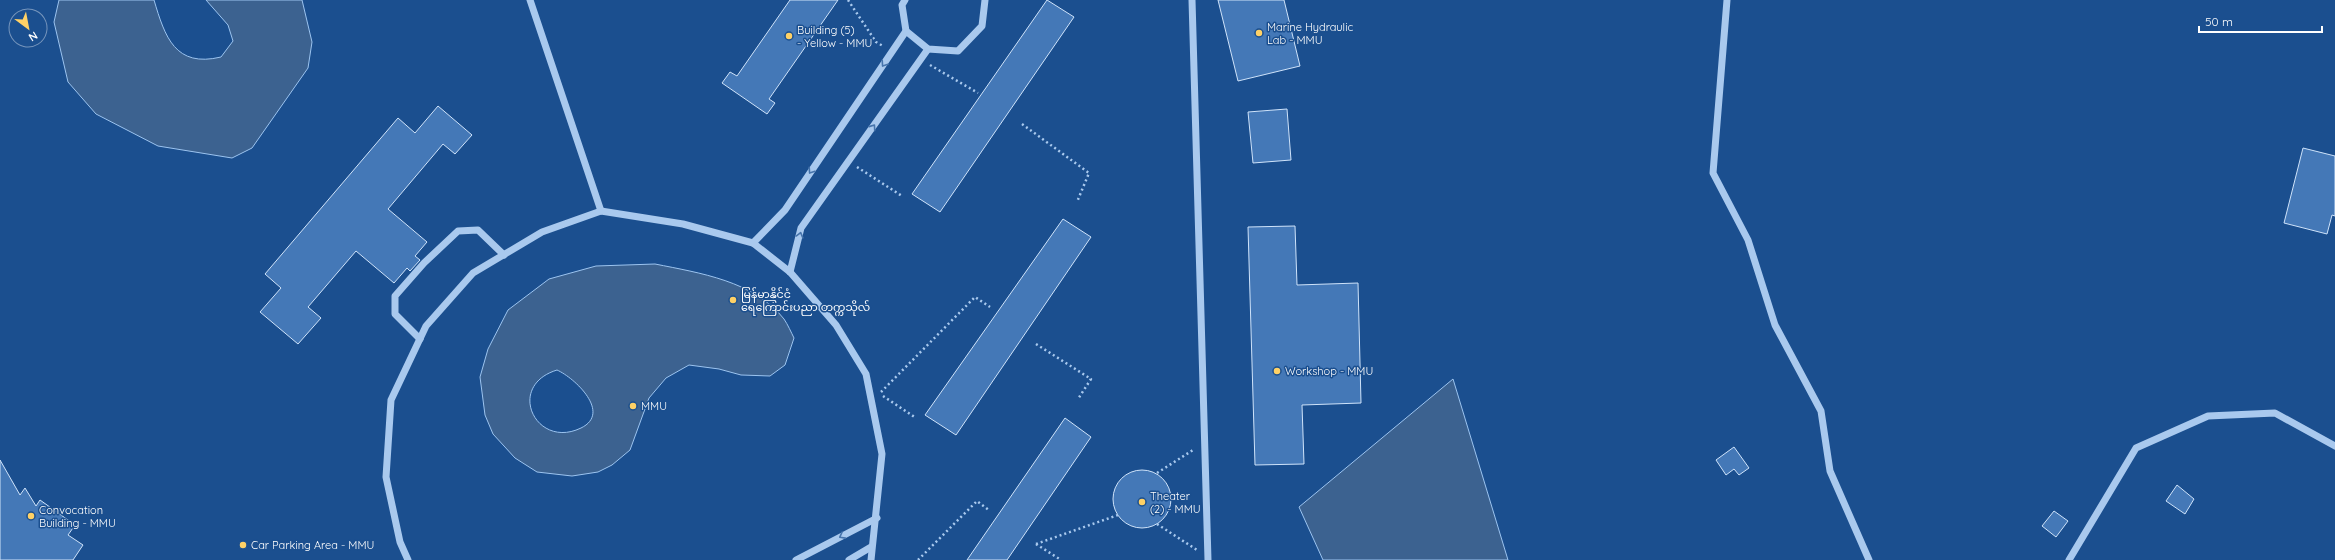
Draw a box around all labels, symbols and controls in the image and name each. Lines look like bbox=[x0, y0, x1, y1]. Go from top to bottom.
north arrow bbox=[8, 8, 48, 48]
scale bar bbox=[2199, 8, 2322, 34]
text: 50 m bbox=[2205, 14, 2233, 29]
place label: Marine Hydraulic Lab - MMU bbox=[1267, 20, 1354, 47]
place label: Building (5) - Yellow - MMU bbox=[797, 23, 872, 50]
text: N bbox=[26, 28, 40, 45]
marker: Marine Hydraulic Lab - MMU bbox=[1254, 28, 1264, 38]
marker: Building (5) - Yellow - MMU bbox=[784, 31, 794, 41]
one-way arrow bbox=[882, 59, 889, 66]
one-way arrow bbox=[868, 125, 875, 132]
one-way arrow bbox=[808, 167, 816, 174]
one-way arrow bbox=[795, 231, 803, 238]
place label: မြန်မာနိုင်ငံ ရေကြောင်းပညာ တက္ကသိုလ် bbox=[741, 287, 870, 316]
marker: မြန်မာနိုင်ငံ ရေကြောင်းပညာ တက္ကသိုလ် bbox=[728, 295, 738, 305]
place label: Workshop - MMU bbox=[1285, 364, 1373, 378]
marker: Workshop - MMU bbox=[1272, 366, 1282, 376]
place label: MMU bbox=[641, 399, 667, 413]
marker: MMU bbox=[628, 401, 638, 411]
place label: Theater (2) - MMU bbox=[1150, 489, 1201, 516]
marker: Theater (2) - MMU bbox=[1137, 497, 1147, 507]
place label: Convocation Building - MMU bbox=[39, 503, 116, 530]
marker: Convocation Building - MMU bbox=[26, 511, 36, 521]
one-way arrow bbox=[839, 531, 846, 538]
place label: Car Parking Area - MMU bbox=[251, 538, 374, 552]
marker: Car Parking Area - MMU bbox=[238, 540, 248, 550]

